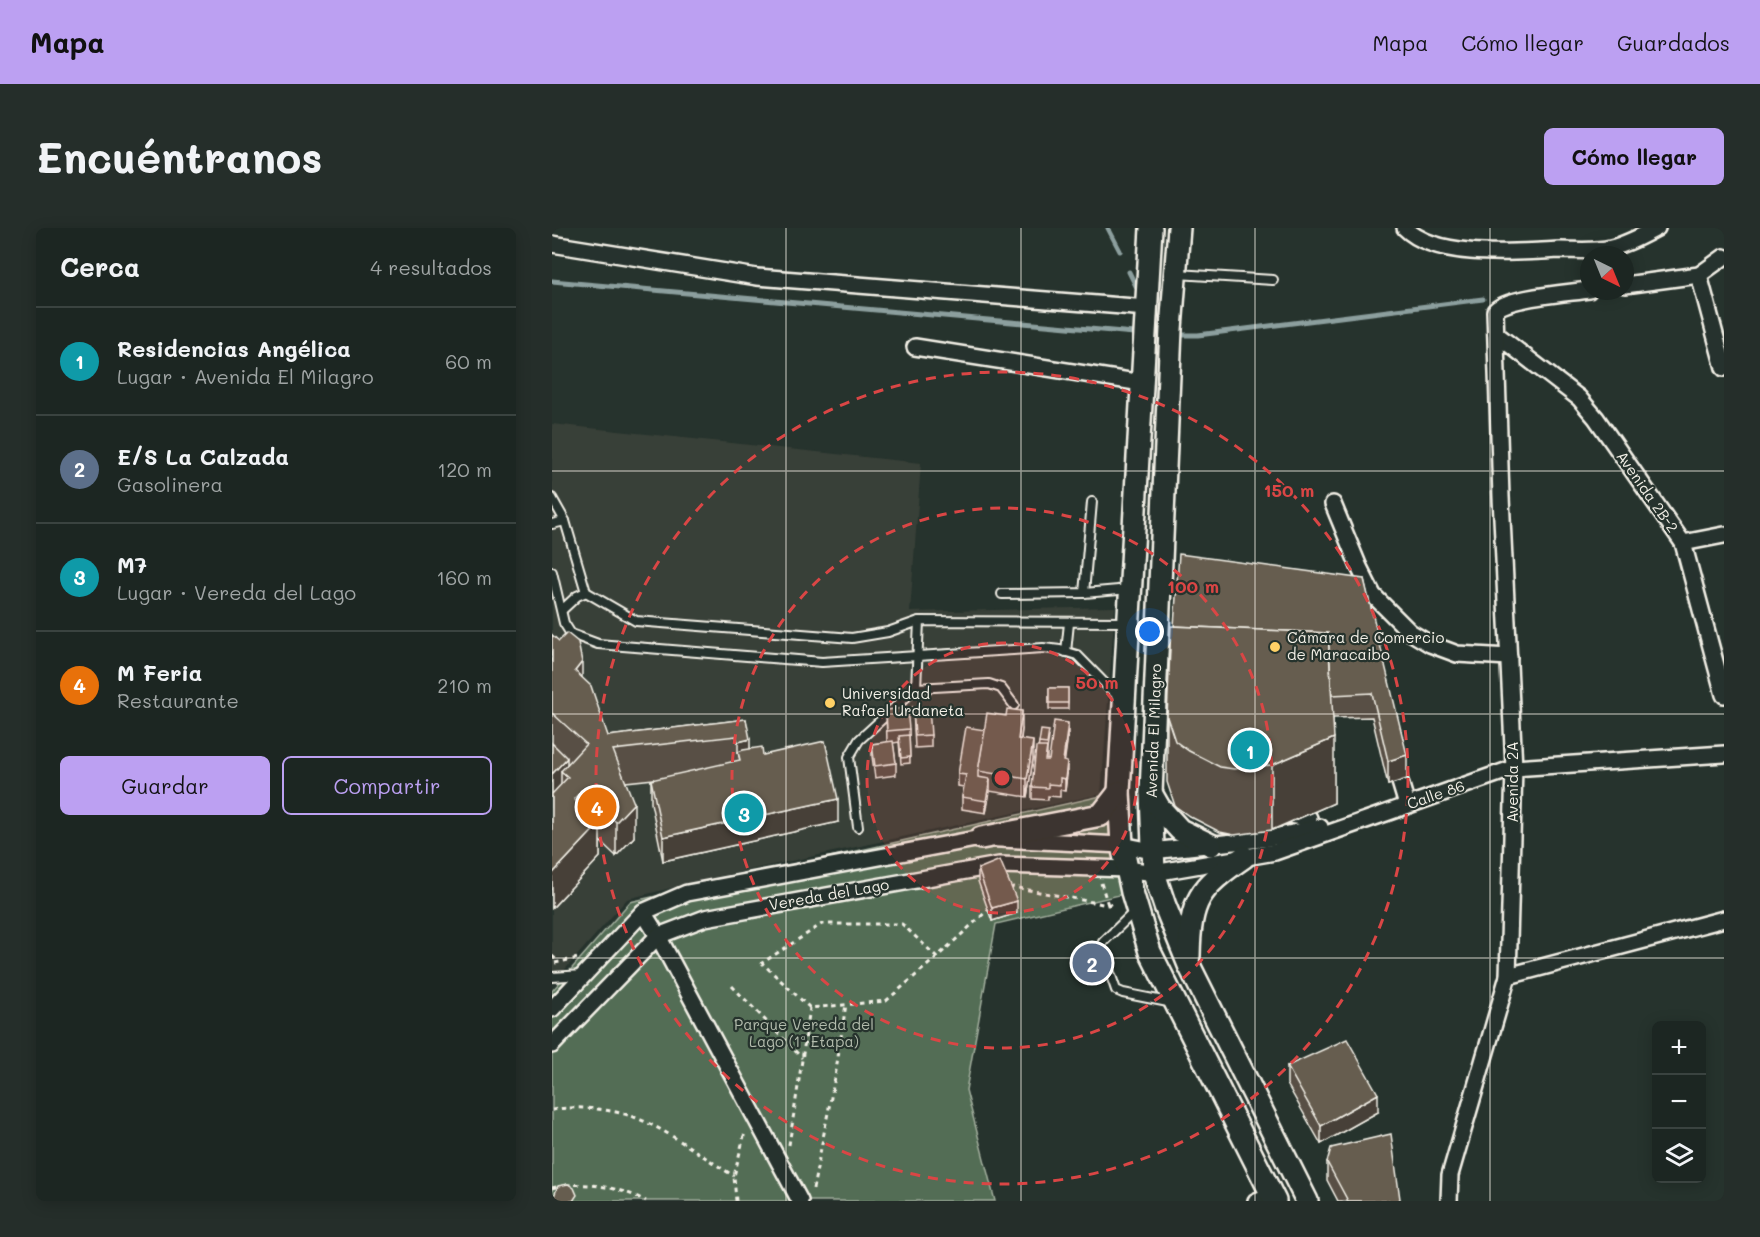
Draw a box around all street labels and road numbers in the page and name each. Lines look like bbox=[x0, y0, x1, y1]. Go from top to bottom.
street label: Avenida 2B-2 bbox=[1612, 447, 1683, 536]
street label: Avenida El Milagro bbox=[1141, 663, 1165, 799]
street label: Avenida 2A bbox=[1502, 741, 1522, 823]
street label: Calle 86 bbox=[1404, 775, 1467, 813]
street label: Vereda del Lago bbox=[767, 874, 891, 914]

